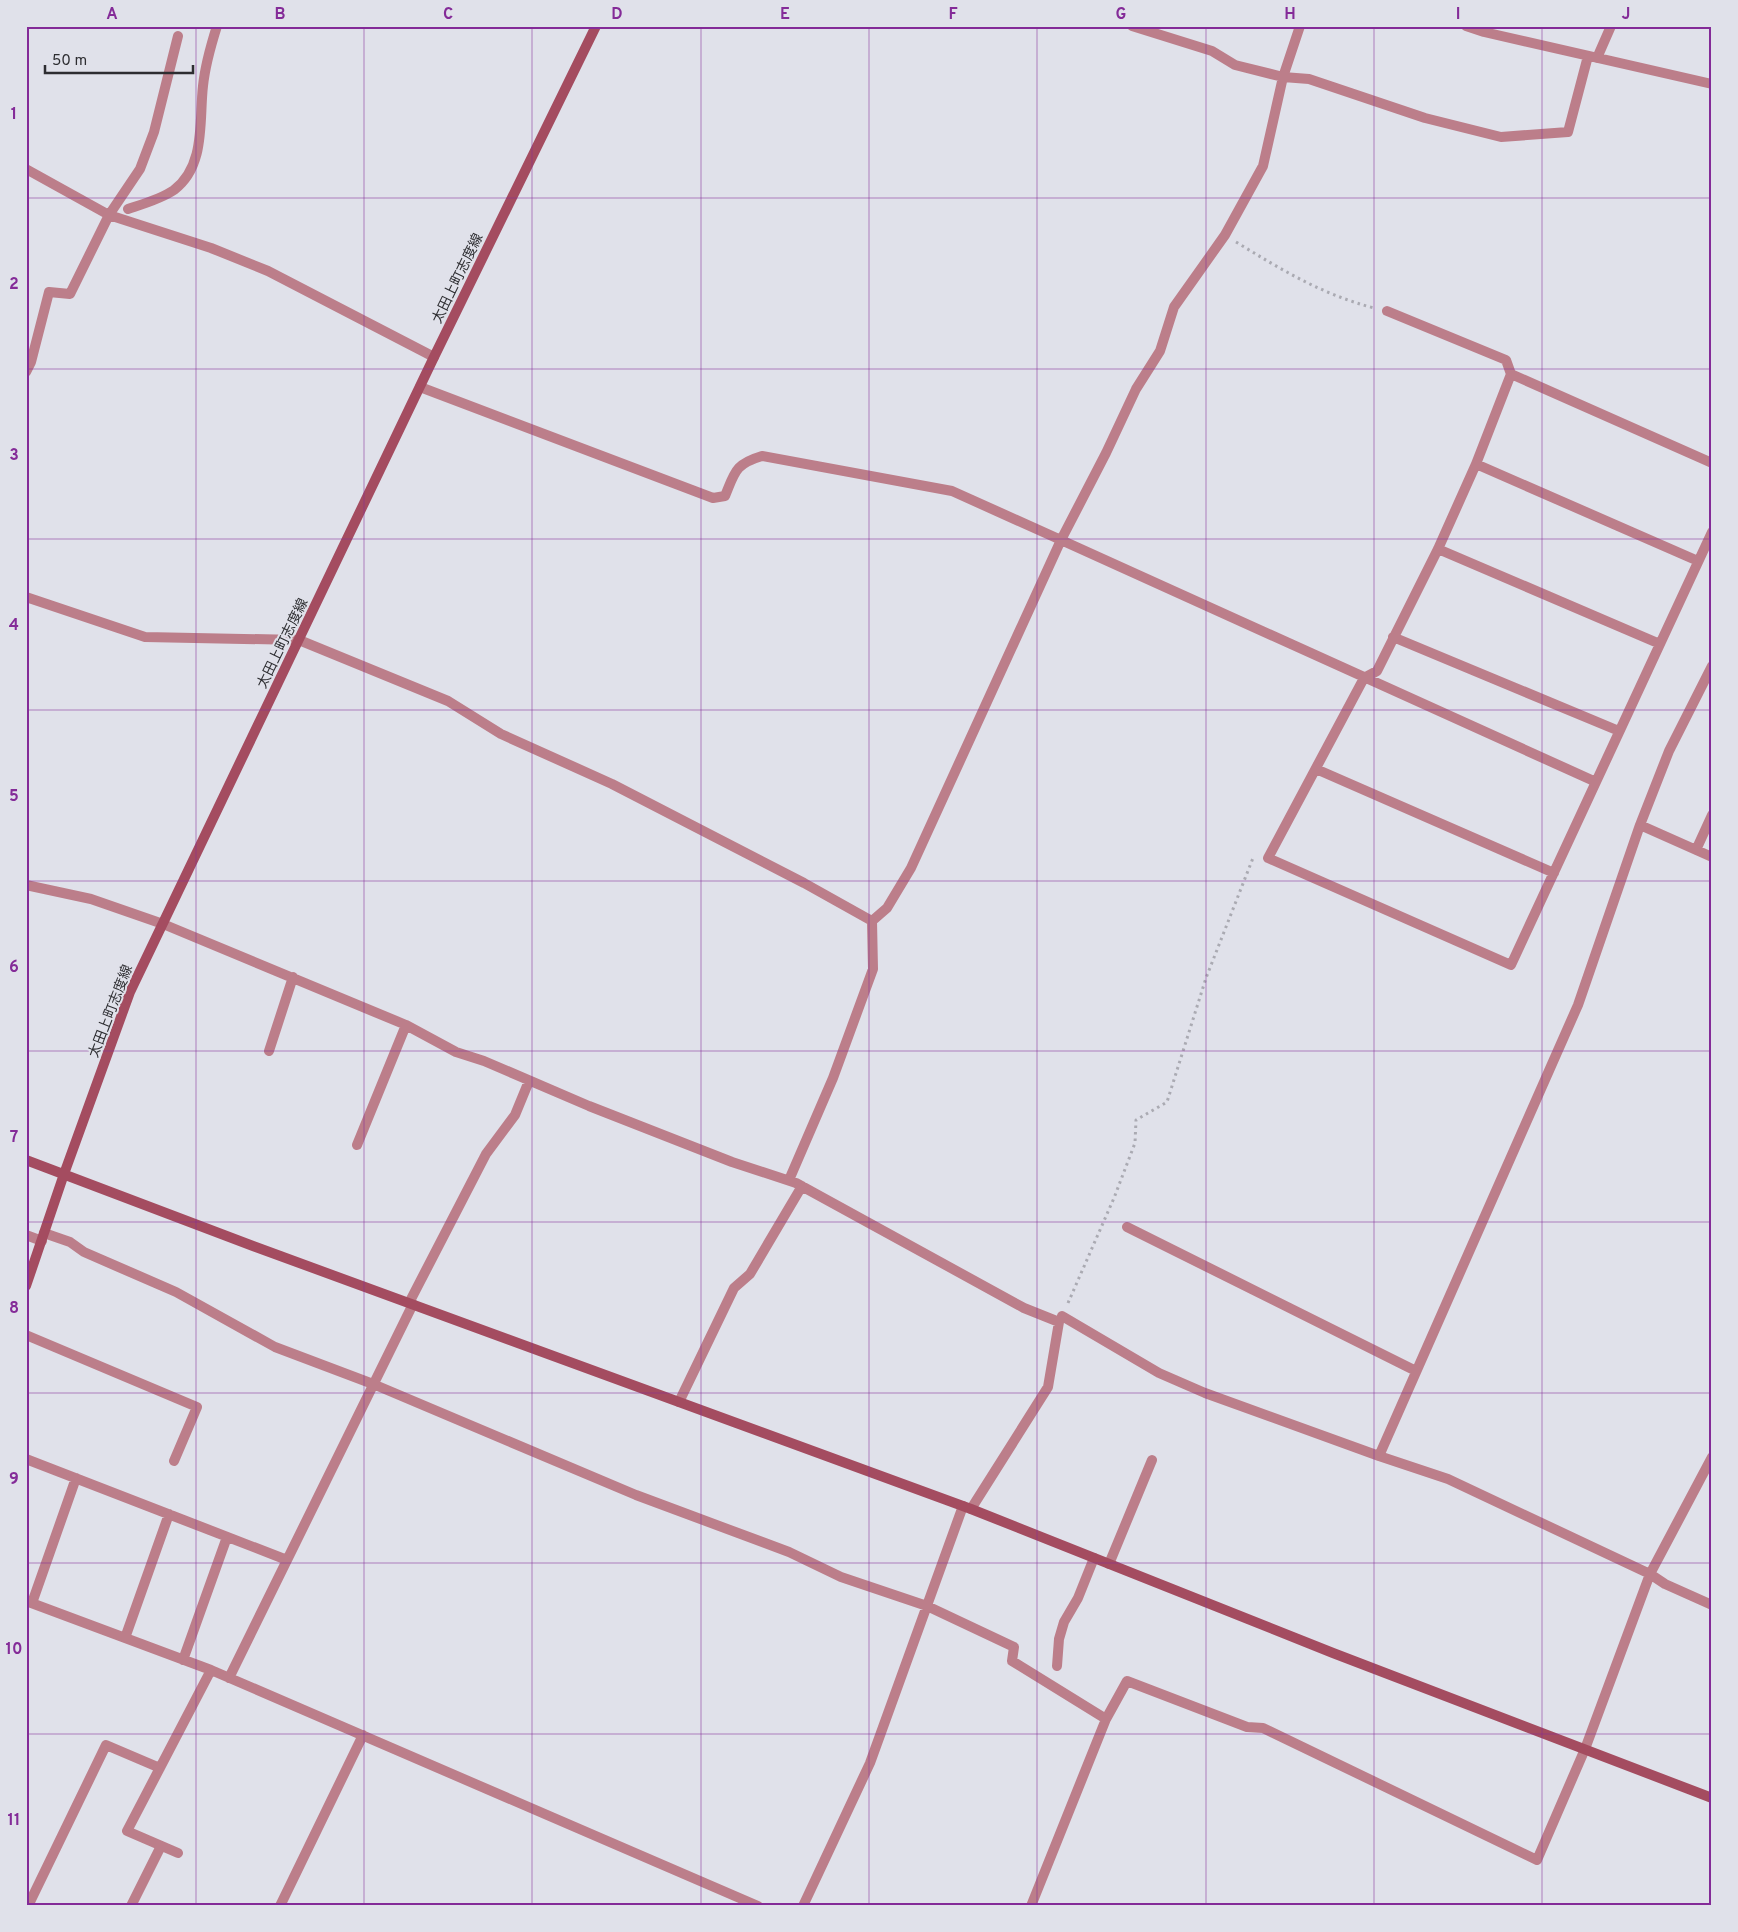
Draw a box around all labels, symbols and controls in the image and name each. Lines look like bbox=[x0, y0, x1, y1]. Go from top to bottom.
text: A bbox=[106, 5, 118, 25]
text: B bbox=[274, 5, 286, 25]
text: C bbox=[443, 5, 453, 25]
text: D bbox=[611, 5, 623, 25]
text: E bbox=[780, 5, 790, 25]
text: F bbox=[948, 5, 958, 25]
text: G bbox=[1116, 5, 1126, 25]
text: H bbox=[1284, 5, 1296, 25]
text: I bbox=[1456, 5, 1460, 25]
text: J bbox=[1622, 5, 1630, 25]
scale bar bbox=[45, 42, 192, 74]
text: 50 m bbox=[52, 52, 87, 71]
text: 1 bbox=[11, 105, 17, 125]
street label: 太田上町志度線 bbox=[429, 231, 487, 326]
text: 2 bbox=[9, 275, 19, 295]
text: 3 bbox=[9, 446, 19, 466]
street label: 太田上町志度線 bbox=[254, 596, 312, 691]
text: 4 bbox=[9, 616, 19, 636]
text: 5 bbox=[9, 787, 19, 807]
text: 6 bbox=[9, 958, 19, 978]
street label: 太田上町志度線 bbox=[86, 963, 137, 1060]
text: 7 bbox=[10, 1128, 18, 1148]
text: 8 bbox=[9, 1299, 19, 1319]
text: 9 bbox=[9, 1470, 19, 1490]
text: 10 bbox=[6, 1640, 22, 1660]
text: 11 bbox=[8, 1811, 20, 1831]

